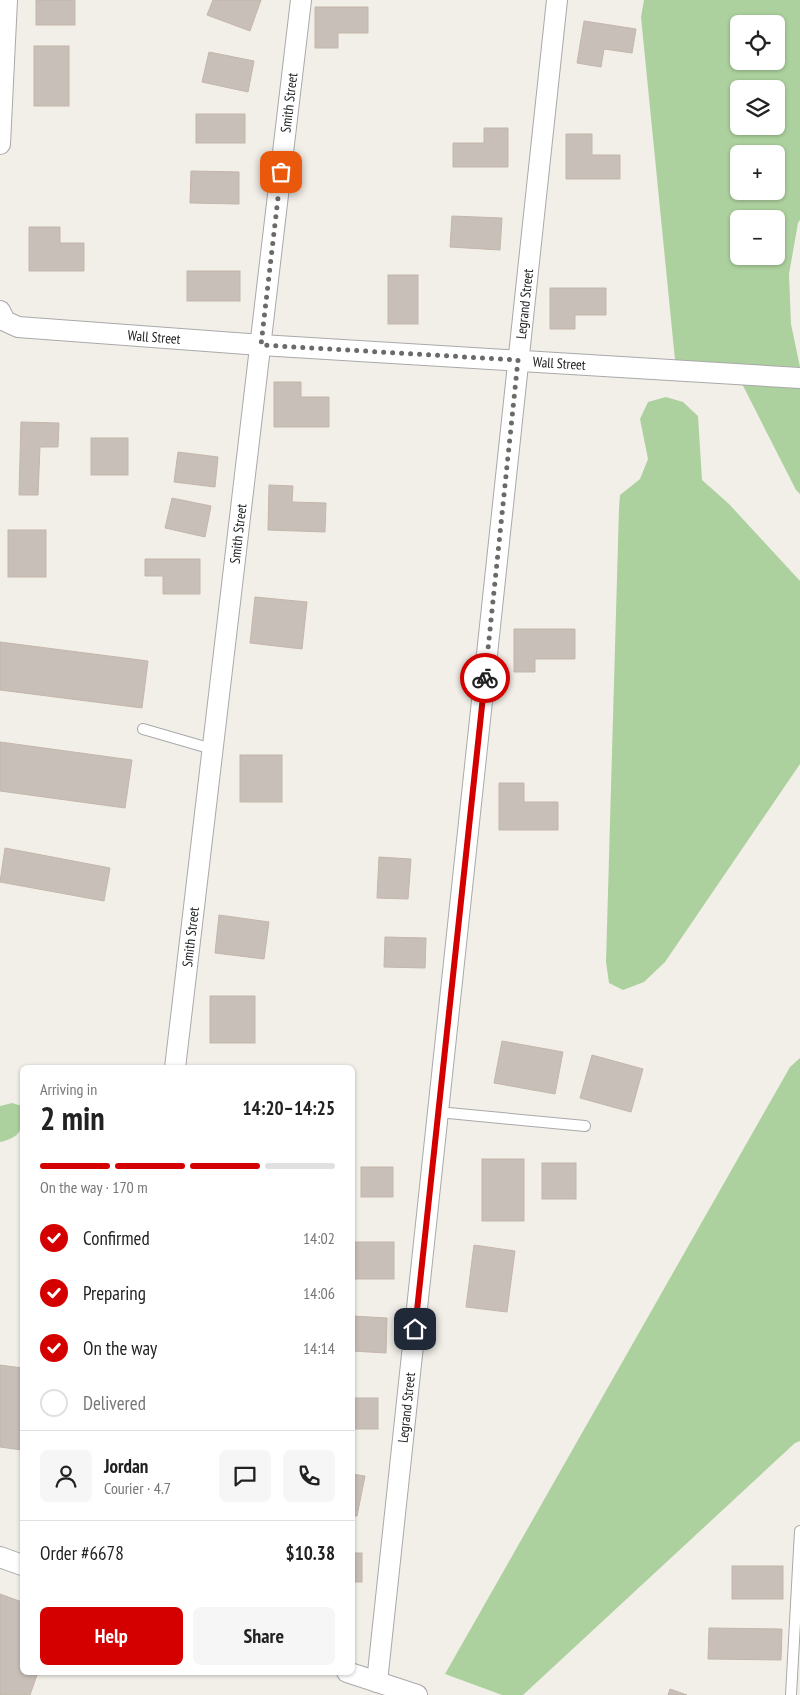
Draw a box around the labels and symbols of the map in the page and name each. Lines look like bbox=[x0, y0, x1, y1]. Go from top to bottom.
street label: Smith Street bbox=[276, 72, 301, 134]
pin bbox=[260, 151, 302, 193]
street label: Legrand Street bbox=[512, 268, 537, 340]
street label: Wall Street bbox=[127, 326, 181, 348]
street label: Wall Street bbox=[532, 353, 586, 374]
street label: Smith Street bbox=[226, 503, 251, 565]
courier bbox=[460, 653, 510, 703]
street label: Smith Street bbox=[178, 906, 203, 968]
pin bbox=[394, 1308, 436, 1350]
street label: Legrand Street bbox=[394, 1371, 419, 1444]

